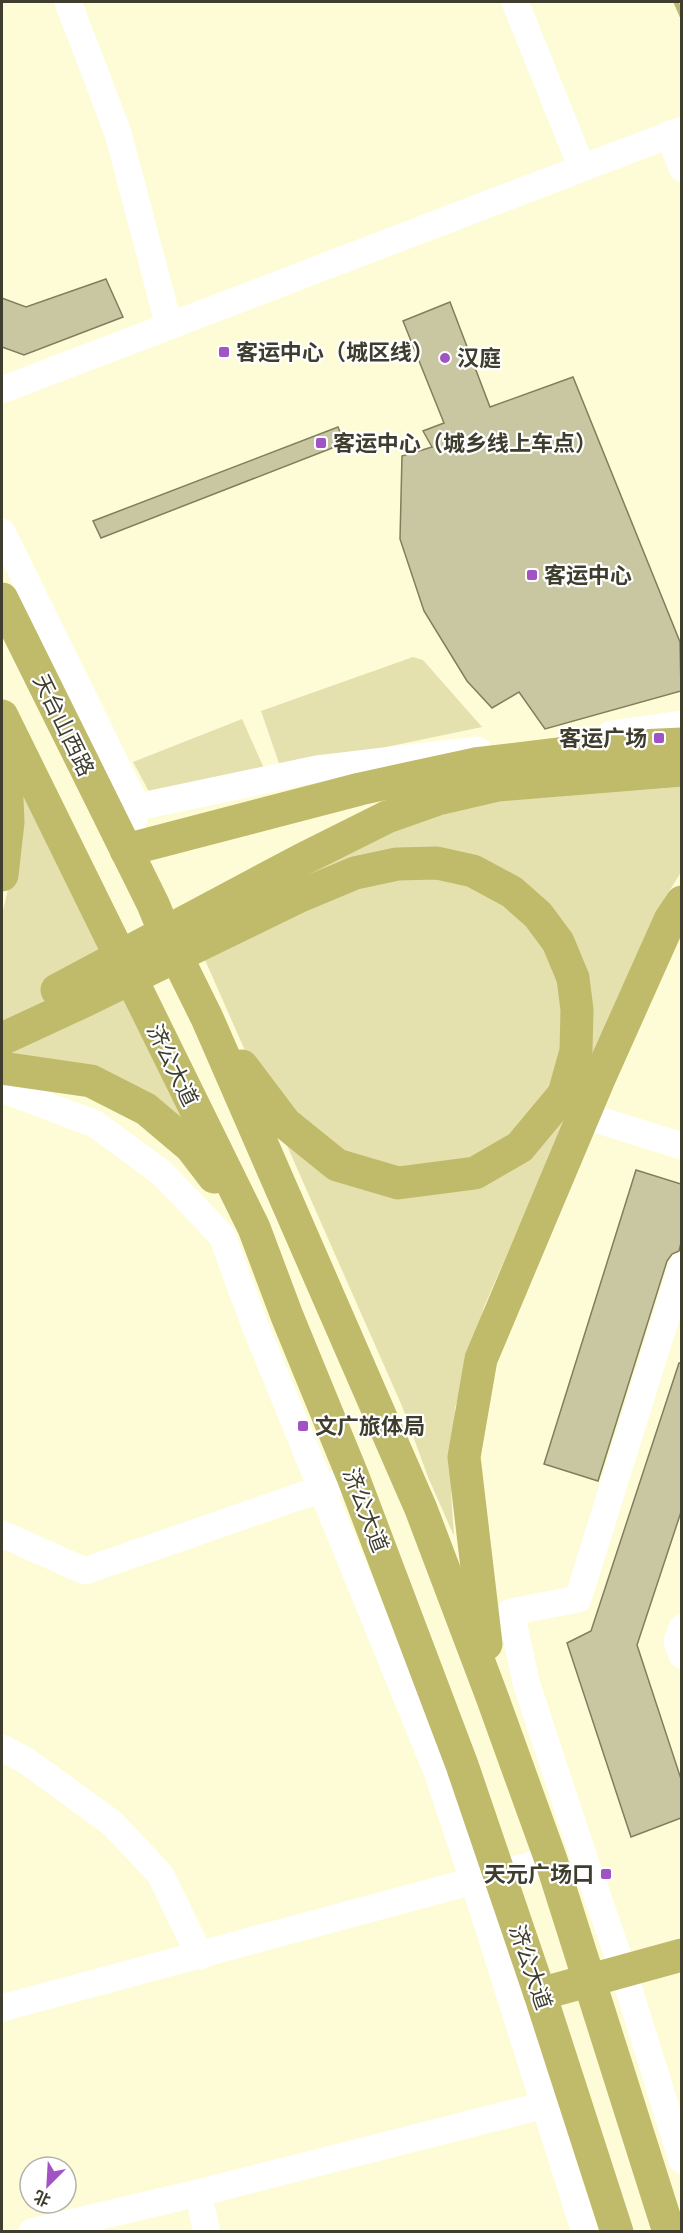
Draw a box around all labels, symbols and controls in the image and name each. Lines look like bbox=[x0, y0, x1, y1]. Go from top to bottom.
place label: 客运中心（城区线） bbox=[236, 339, 434, 366]
marker: 客运中心（城区线） bbox=[217, 345, 231, 359]
place label: 汉庭 bbox=[457, 345, 501, 372]
marker: 汉庭 bbox=[438, 351, 452, 365]
place label: 客运中心（城乡线上车点） bbox=[333, 430, 597, 457]
marker: 客运中心（城乡线上车点） bbox=[314, 436, 328, 450]
place label: 客运中心 bbox=[544, 562, 632, 589]
marker: 客运中心 bbox=[525, 568, 539, 582]
street label: 天台山西路 bbox=[27, 670, 100, 781]
place label: 客运广场 bbox=[559, 725, 647, 752]
marker: 客运广场 bbox=[652, 731, 666, 745]
street label: 济公大道 bbox=[141, 1020, 204, 1111]
place label: 文广旅体局 bbox=[315, 1413, 425, 1440]
marker: 文广旅体局 bbox=[296, 1419, 310, 1433]
street label: 济公大道 bbox=[337, 1464, 394, 1556]
place label: 天元广场口 bbox=[484, 1861, 594, 1888]
marker: 天元广场口 bbox=[599, 1867, 613, 1881]
street label: 济公大道 bbox=[503, 1921, 558, 2013]
north arrow bbox=[18, 2155, 78, 2215]
text: 北 bbox=[31, 2186, 53, 2210]

